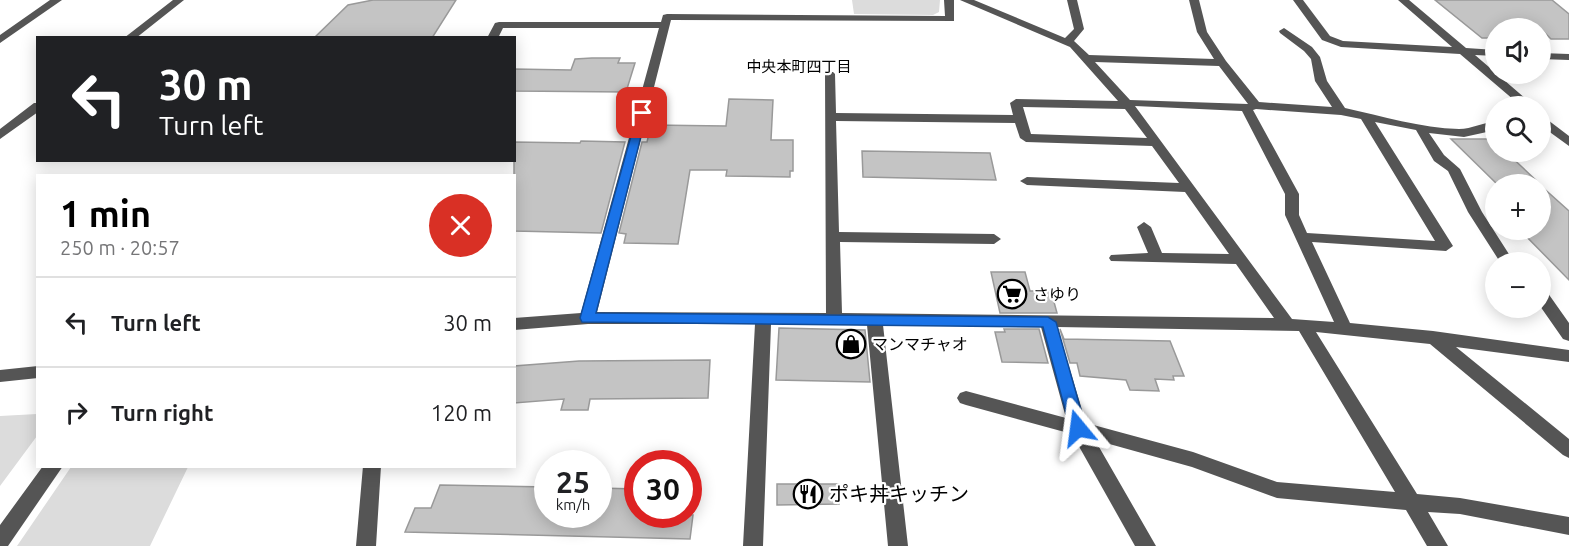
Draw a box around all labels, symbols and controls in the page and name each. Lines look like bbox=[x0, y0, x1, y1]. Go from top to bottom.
map controls bbox=[1485, 18, 1551, 318]
button: sound bbox=[1485, 18, 1551, 84]
district label: 中央本町四丁目 bbox=[746, 58, 852, 75]
icon: left bbox=[60, 60, 138, 138]
text: 30 m bbox=[159, 61, 253, 108]
pin bbox=[616, 87, 667, 138]
icon: arrive bbox=[625, 96, 658, 129]
button: search bbox=[1485, 96, 1551, 162]
text: Turn left bbox=[159, 110, 263, 140]
button: + bbox=[1485, 174, 1551, 240]
text: 1 min bbox=[60, 193, 151, 234]
button: close bbox=[429, 194, 492, 257]
text: 250 m · 20:57 bbox=[60, 236, 180, 259]
button: − bbox=[1485, 252, 1551, 318]
supermarket icon: さゆり bbox=[996, 278, 1028, 310]
place label: さゆり bbox=[1033, 285, 1081, 303]
icon: left bbox=[60, 306, 93, 339]
text: Turn left bbox=[111, 310, 201, 335]
text: 30 m bbox=[443, 310, 492, 335]
shop icon: マンマチャオ bbox=[835, 328, 867, 360]
place label: マンマチャオ bbox=[872, 335, 968, 353]
icon: right bbox=[60, 396, 93, 429]
position arrow bbox=[1046, 396, 1110, 460]
text: Turn right bbox=[111, 400, 213, 425]
text: 120 m bbox=[431, 400, 492, 425]
speed limit sign: 30 bbox=[624, 450, 702, 528]
text: 25 bbox=[556, 465, 590, 499]
restaurant icon: ポキ丼キッチン bbox=[792, 478, 824, 510]
place label: ポキ丼キッチン bbox=[829, 482, 969, 505]
text: km/h bbox=[556, 496, 590, 513]

